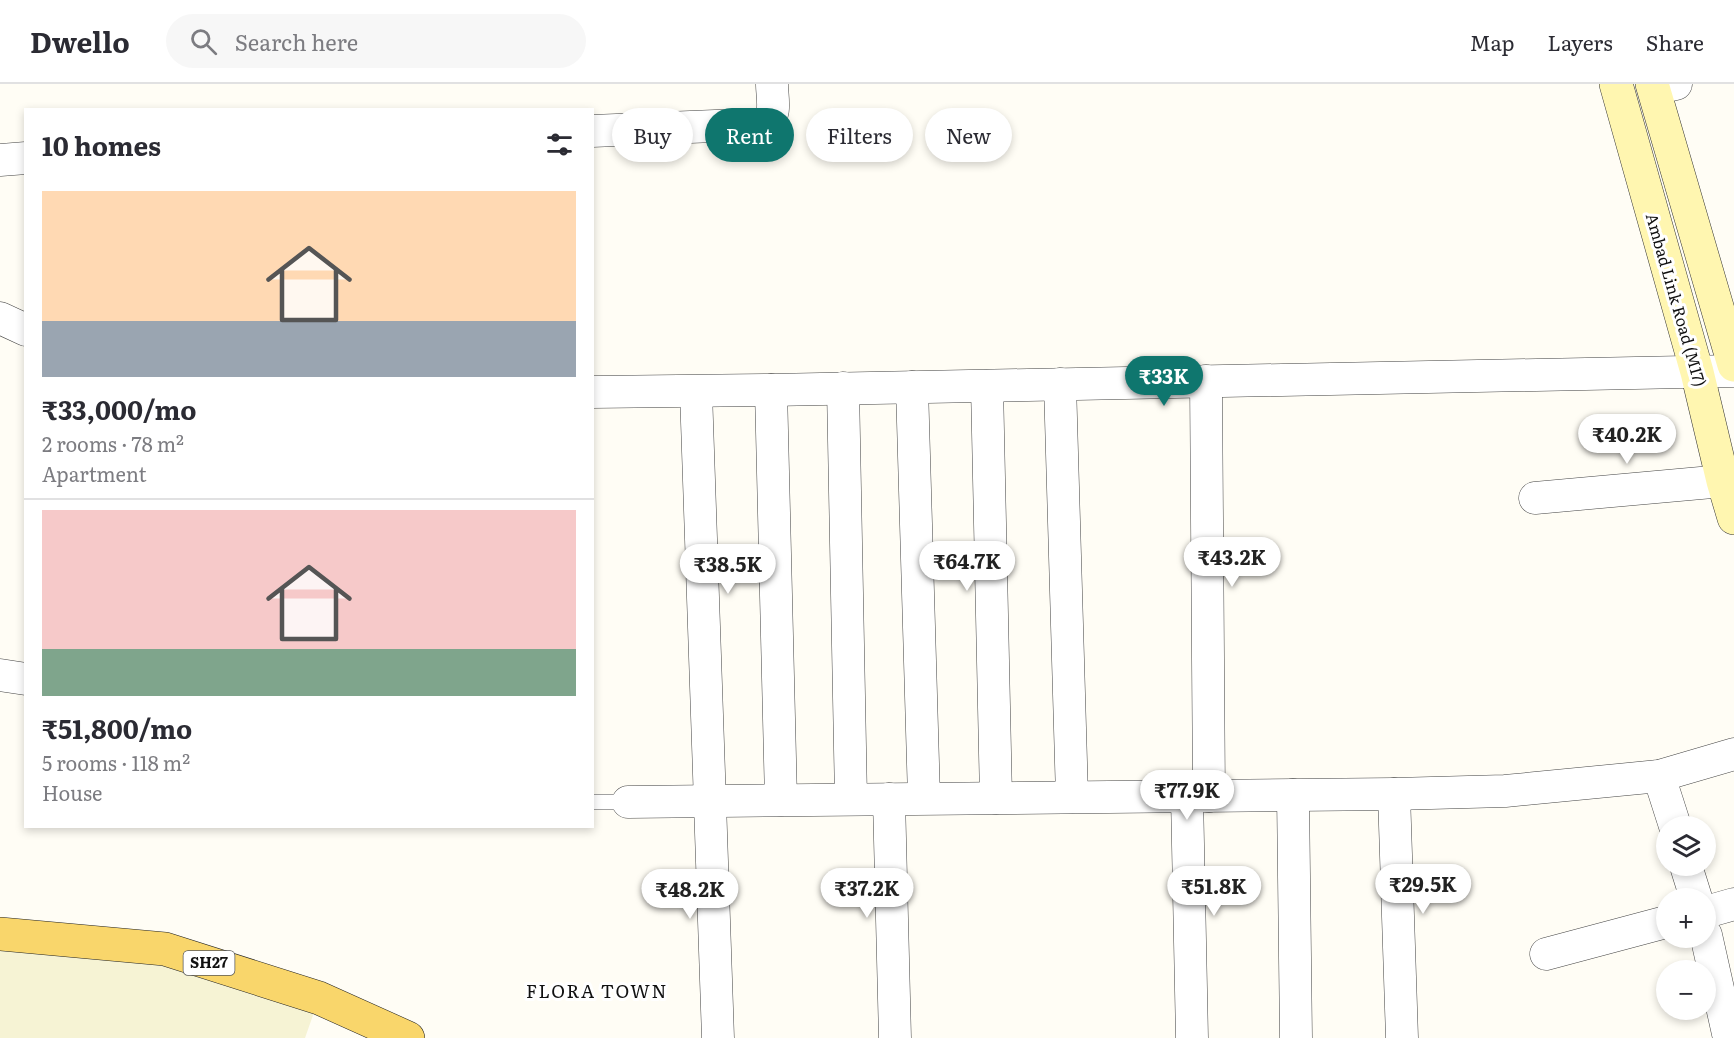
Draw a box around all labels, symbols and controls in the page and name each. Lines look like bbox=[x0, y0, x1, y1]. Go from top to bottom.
search box bbox=[166, 14, 586, 68]
text: Dwello bbox=[30, 20, 130, 62]
icon: search bbox=[187, 25, 220, 58]
text: Search here bbox=[235, 25, 358, 58]
text: Map bbox=[1470, 26, 1515, 57]
text: Layers bbox=[1548, 26, 1613, 57]
text: Share bbox=[1646, 26, 1704, 57]
chip: Buy bbox=[612, 108, 693, 162]
chip: Rent bbox=[705, 108, 794, 162]
chip: Filters bbox=[806, 108, 913, 162]
chip: New bbox=[925, 108, 1012, 162]
text: 10 homes bbox=[42, 125, 161, 164]
icon: filters bbox=[543, 128, 576, 161]
street label: Ambad Link Road (M17) bbox=[1641, 210, 1713, 389]
icon: home bbox=[255, 230, 363, 338]
pin: ₹33K bbox=[1128, 356, 1200, 407]
text: ₹33K bbox=[1139, 360, 1189, 390]
text: ₹33,000/mo bbox=[42, 389, 196, 428]
pin: ₹40.2K bbox=[1578, 414, 1676, 465]
text: ₹40.2K bbox=[1592, 418, 1662, 448]
text: 2 rooms · 78 m² bbox=[42, 428, 184, 458]
text: Apartment bbox=[42, 458, 147, 488]
pin: ₹43.2K bbox=[1183, 537, 1281, 588]
pin: ₹64.7K bbox=[918, 541, 1016, 592]
text: ₹43.2K bbox=[1198, 541, 1266, 571]
pin: ₹38.5K bbox=[679, 544, 777, 595]
text: ₹64.7K bbox=[933, 545, 1001, 575]
text: ₹38.5K bbox=[694, 548, 762, 578]
icon: home bbox=[255, 549, 363, 657]
text: ₹51,800/mo bbox=[42, 708, 192, 747]
text: 5 rooms · 118 m² bbox=[42, 747, 190, 777]
pin: ₹77.9K bbox=[1138, 770, 1236, 821]
text: ₹77.9K bbox=[1154, 774, 1220, 804]
text: House bbox=[42, 777, 102, 807]
map controls bbox=[1656, 816, 1716, 1020]
button: layers bbox=[1656, 816, 1716, 876]
pin: ₹29.5K bbox=[1374, 864, 1472, 915]
pin: ₹51.8K bbox=[1165, 866, 1263, 917]
pin: ₹37.2K bbox=[818, 868, 916, 919]
text: ₹29.5K bbox=[1389, 868, 1457, 898]
pin: ₹48.2K bbox=[641, 869, 739, 920]
text: ₹51.8K bbox=[1181, 870, 1247, 900]
text: ₹37.2K bbox=[835, 872, 899, 902]
text: ₹48.2K bbox=[655, 873, 725, 903]
button: + bbox=[1656, 888, 1716, 948]
road number: SH27 bbox=[184, 951, 234, 975]
button: − bbox=[1656, 960, 1716, 1020]
district label: FLORA TOWN bbox=[526, 977, 668, 1004]

